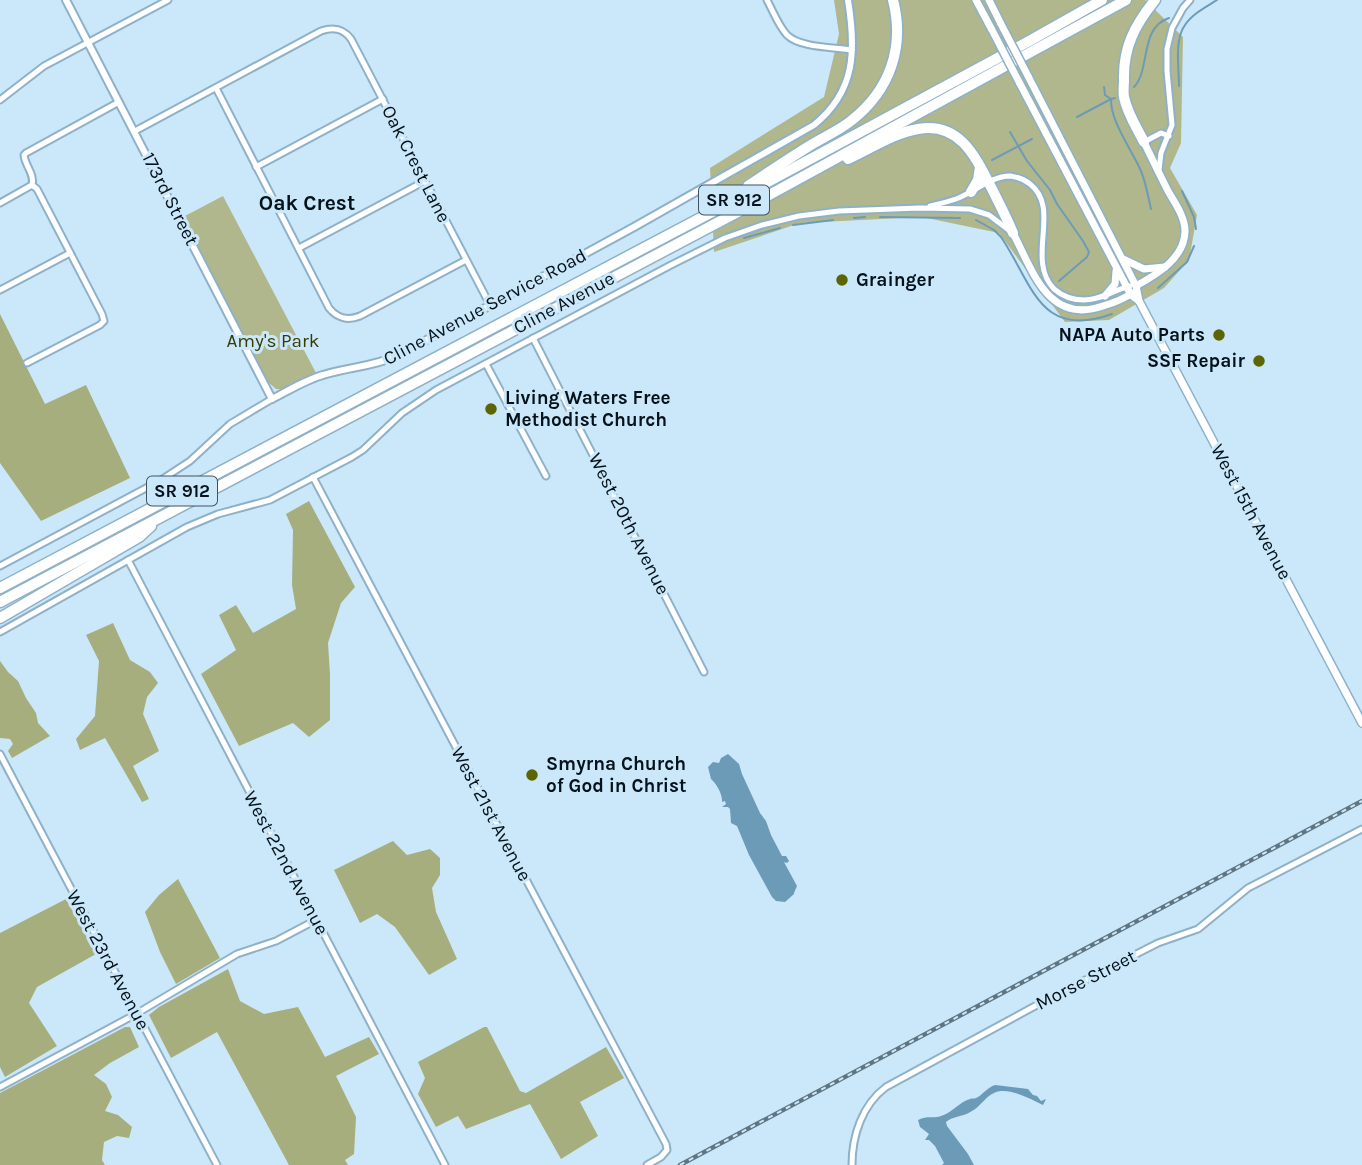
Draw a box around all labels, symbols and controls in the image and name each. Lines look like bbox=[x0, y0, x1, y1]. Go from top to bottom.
street label: Oak Crest Lane bbox=[377, 102, 455, 226]
street label: 173rd Street bbox=[137, 149, 203, 249]
road number: SR 912 bbox=[699, 186, 769, 215]
district label: Oak Crest bbox=[259, 191, 355, 215]
street label: Cline Avenue Service Road bbox=[380, 244, 590, 370]
street label: Cline Avenue bbox=[510, 267, 618, 339]
place label: Grainger bbox=[856, 269, 935, 291]
marker: Grainger bbox=[834, 272, 850, 288]
place label: NAPA Auto Parts bbox=[1059, 324, 1205, 346]
marker: NAPA Auto Parts bbox=[1211, 327, 1227, 343]
park label: Amy's Park bbox=[226, 330, 320, 352]
place label: SSF Repair bbox=[1147, 350, 1246, 372]
marker: SSF Repair bbox=[1251, 353, 1267, 369]
place label: Living Waters Free Methodist Church bbox=[505, 387, 671, 431]
marker: Living Waters Free Methodist Church bbox=[483, 401, 499, 417]
street label: West 15th Avenue bbox=[1206, 440, 1296, 584]
street label: West 20th Avenue bbox=[584, 450, 674, 598]
road number: SR 912 bbox=[147, 476, 217, 505]
street label: West 21st Avenue bbox=[446, 743, 536, 885]
place label: Smyrna Church of God in Christ bbox=[546, 753, 687, 797]
marker: Smyrna Church of God in Christ bbox=[524, 767, 540, 783]
street label: West 22nd Avenue bbox=[239, 787, 333, 939]
street label: West 23rd Avenue bbox=[62, 886, 154, 1034]
street label: Morse Street bbox=[1032, 945, 1140, 1015]

